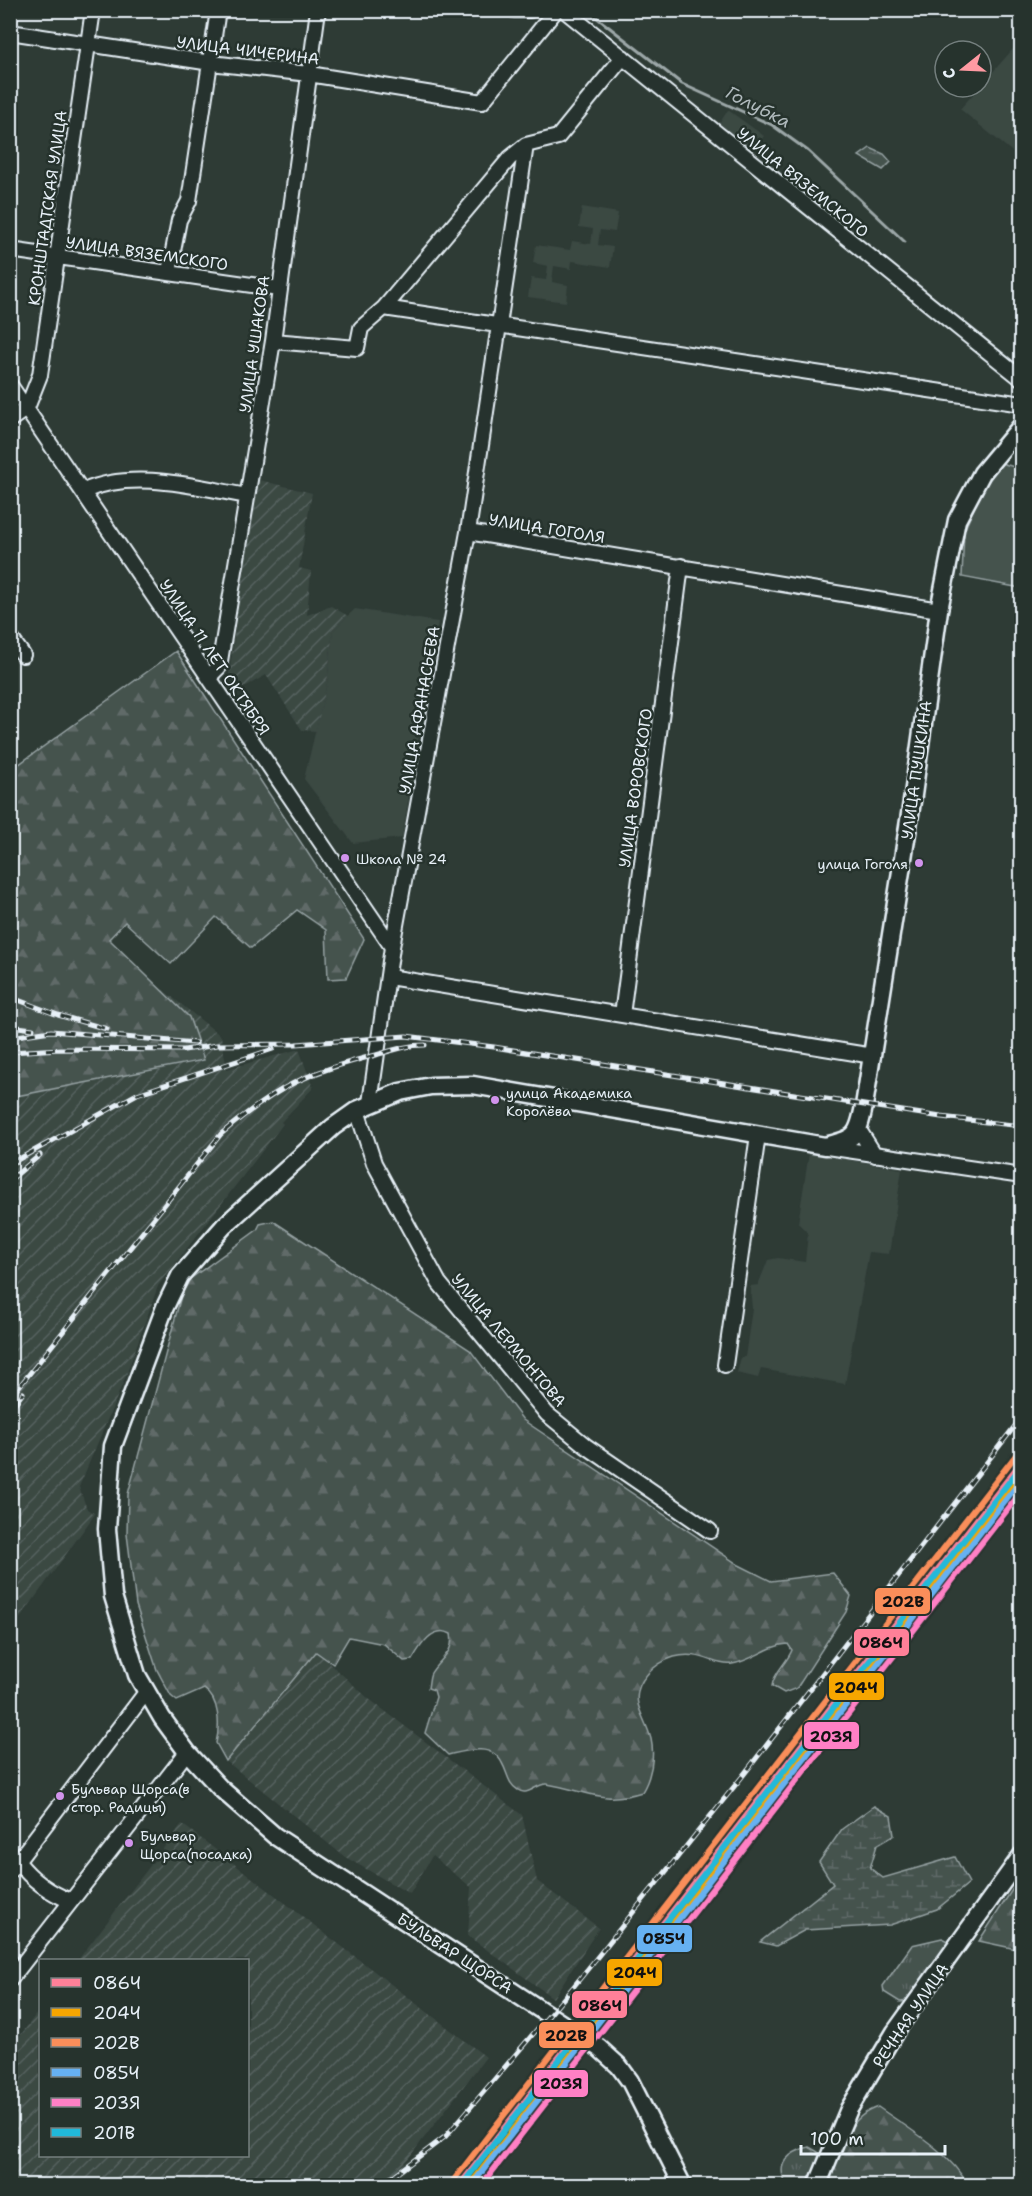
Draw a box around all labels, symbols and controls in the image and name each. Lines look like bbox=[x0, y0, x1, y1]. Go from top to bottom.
street label: УЛИЦА ЧИЧЕРИНА bbox=[175, 31, 321, 70]
north arrow bbox=[933, 39, 993, 99]
text: С bbox=[938, 65, 961, 81]
water label: Голубка bbox=[721, 80, 795, 134]
street label: КРОНШТАДТСКАЯ УЛИЦА bbox=[23, 109, 72, 307]
street label: УЛИЦА ВЯЗЕМСКОГО bbox=[732, 123, 873, 242]
street label: УЛИЦА ВЯЗЕМСКОГО bbox=[64, 232, 229, 275]
street label: УЛИЦА УШАКОВА bbox=[234, 274, 275, 414]
street label: УЛИЦА ГОГОЛЯ bbox=[487, 509, 607, 548]
street label: УЛИЦА 11 ЛЕТ ОКТЯБРЯ bbox=[155, 575, 275, 739]
street label: УЛИЦА АФАНАСЬЕВА bbox=[394, 624, 445, 796]
street label: УЛИЦА ПУШКИНА bbox=[896, 699, 937, 841]
street label: УЛИЦА ВОРОВСКОГО bbox=[614, 707, 657, 869]
place label: Школа № 24 bbox=[356, 850, 447, 868]
marker: Школа № 24 bbox=[339, 852, 351, 864]
place label: улица Гоголя bbox=[818, 855, 908, 873]
marker: улица Гоголя bbox=[913, 857, 925, 869]
place label: улица Академика Королёва bbox=[506, 1084, 632, 1120]
marker: улица Академика Королёва bbox=[489, 1094, 501, 1106]
street label: УЛИЦА ЛЕРМОНТОВА bbox=[447, 1269, 571, 1411]
line badge: 202В bbox=[874, 1587, 931, 1615]
text: 202В bbox=[882, 1591, 924, 1612]
line badge: 086Ч bbox=[853, 1628, 910, 1657]
text: 086Ч bbox=[859, 1632, 903, 1653]
line badge: 204Ч bbox=[828, 1672, 885, 1701]
text: 204Ч bbox=[834, 1677, 878, 1698]
line badge: 203Я bbox=[803, 1721, 860, 1750]
text: 203Я bbox=[809, 1726, 853, 1747]
place label: Бульвар Щорса(в стор. Радицы) bbox=[71, 1780, 190, 1816]
marker: Бульвар Щорса(в стор. Радицы) bbox=[54, 1790, 66, 1802]
place label: Бульвар Щорса(посадка) bbox=[140, 1827, 252, 1863]
marker: Бульвар Щорса(посадка) bbox=[123, 1837, 135, 1849]
street label: БУЛЬВАР ЩОРСА bbox=[393, 1908, 517, 1999]
line badge: 085Ч bbox=[636, 1924, 693, 1953]
text: 085Ч bbox=[643, 1928, 685, 1949]
line badge: 204Ч bbox=[606, 1958, 663, 1987]
legend bbox=[39, 1959, 249, 2157]
street label: РЕЧНАЯ УЛИЦА bbox=[868, 1959, 953, 2071]
text: 204Ч bbox=[613, 1962, 657, 1983]
text: 086Ч bbox=[93, 1971, 141, 1995]
line badge: 086Ч bbox=[571, 1990, 628, 2019]
text: 086Ч bbox=[578, 1995, 622, 2016]
text: 204Ч bbox=[93, 2001, 141, 2025]
line badge: 202В bbox=[538, 2021, 595, 2049]
text: 202В bbox=[545, 2025, 587, 2046]
text: 202В bbox=[93, 2031, 140, 2055]
text: 085Ч bbox=[93, 2061, 140, 2085]
line badge: 203Я bbox=[533, 2069, 589, 2098]
text: 203Я bbox=[539, 2073, 583, 2094]
text: 203Я bbox=[93, 2091, 140, 2115]
scale bar bbox=[801, 2118, 945, 2156]
text: 201В bbox=[93, 2121, 135, 2145]
text: 100 m bbox=[810, 2127, 864, 2151]

